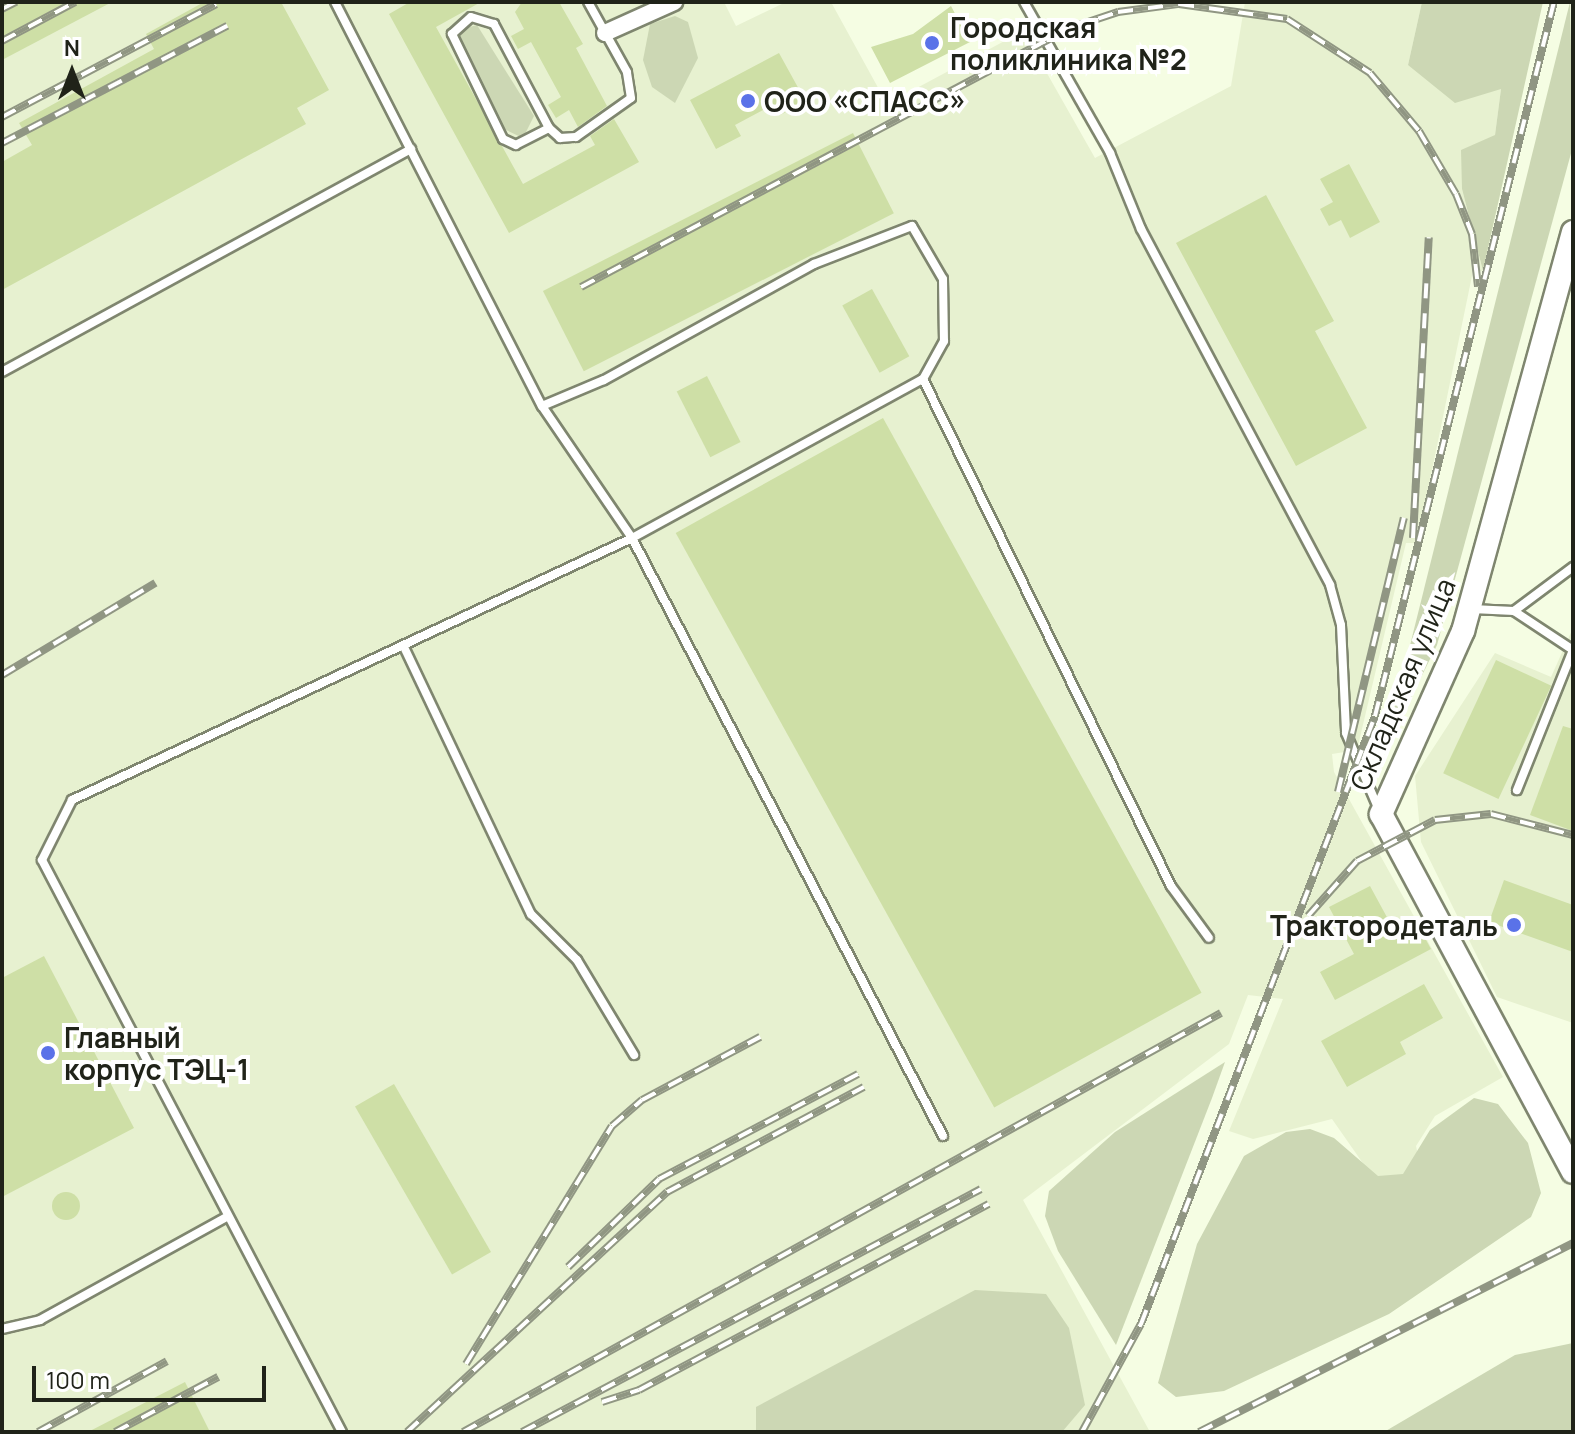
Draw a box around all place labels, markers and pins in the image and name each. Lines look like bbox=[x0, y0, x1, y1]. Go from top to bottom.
place label: Городская поликлиника №2 bbox=[950, 10, 1187, 76]
marker: Городская поликлиника №2 bbox=[921, 32, 943, 54]
place label: ООО «СПАСС» bbox=[764, 84, 966, 118]
marker: ООО «СПАСС» bbox=[739, 92, 757, 110]
place label: Трактородеталь bbox=[1270, 908, 1498, 942]
marker: Трактородеталь bbox=[1505, 916, 1523, 934]
place label: Главный корпус ТЭЦ-1 bbox=[64, 1020, 249, 1086]
marker: Главный корпус ТЭЦ-1 bbox=[39, 1044, 57, 1062]

